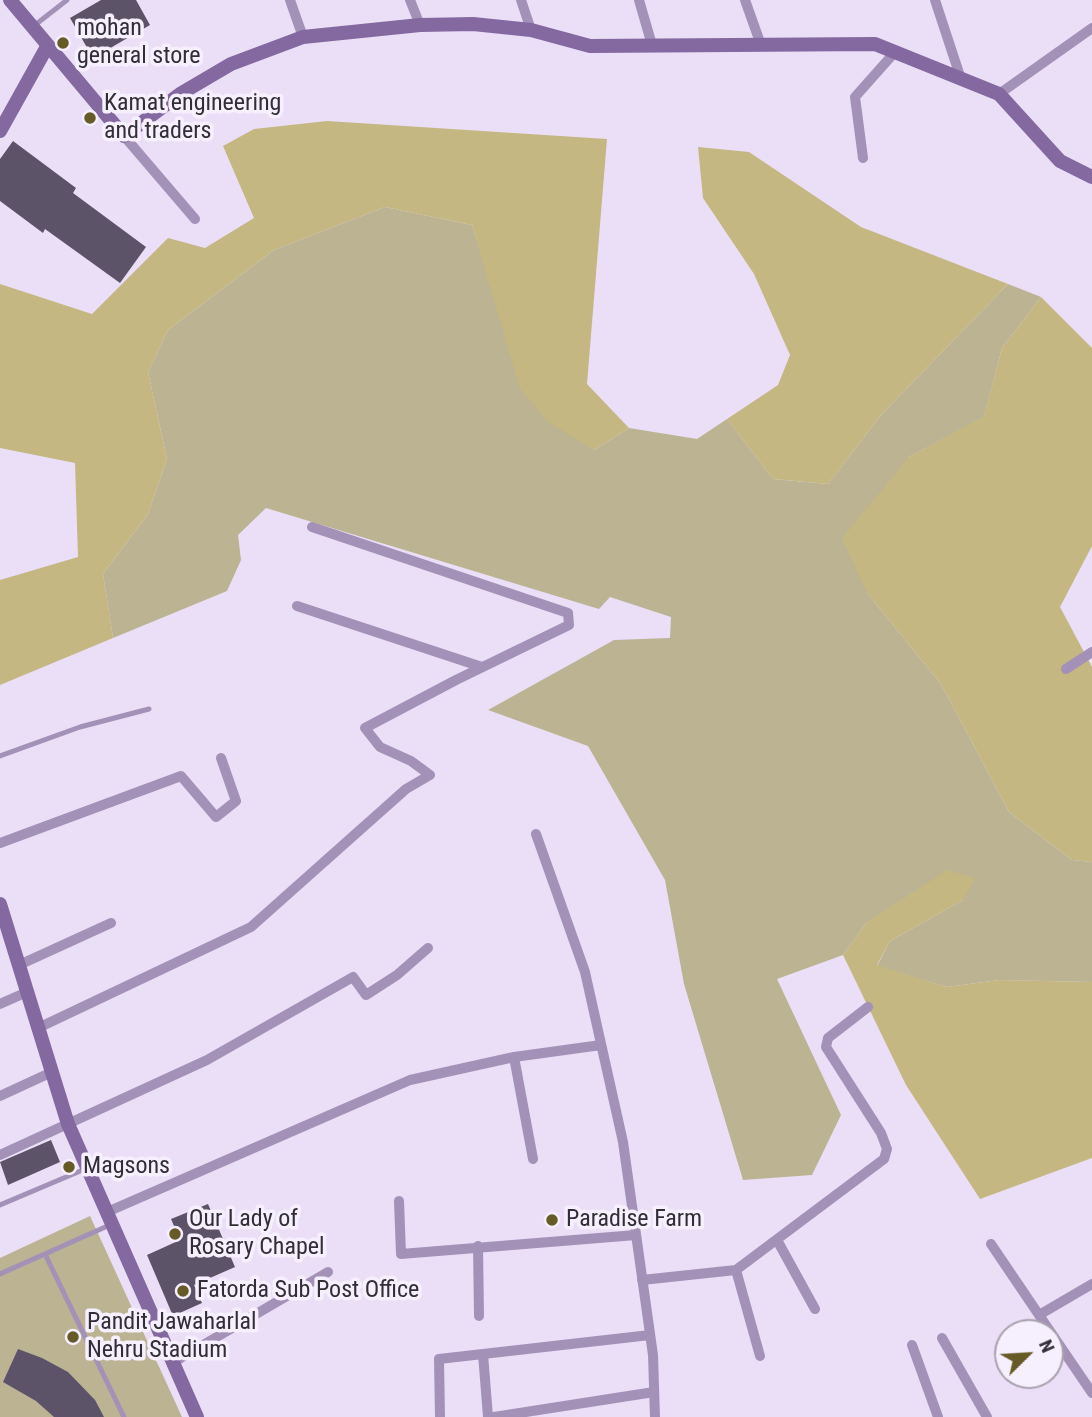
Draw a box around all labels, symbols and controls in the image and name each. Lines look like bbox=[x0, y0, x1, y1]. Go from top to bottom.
place label: mohan general store bbox=[77, 15, 201, 71]
marker: mohan general store bbox=[55, 35, 71, 51]
place label: Kamat engineering and traders bbox=[104, 90, 281, 146]
marker: Kamat engineering and traders bbox=[82, 110, 98, 126]
place label: Magsons bbox=[83, 1153, 170, 1181]
marker: Magsons bbox=[61, 1159, 77, 1175]
place label: Our Lady of Rosary Chapel bbox=[189, 1206, 325, 1262]
place label: Paradise Farm bbox=[566, 1206, 702, 1234]
marker: Paradise Farm bbox=[544, 1212, 560, 1228]
marker: Our Lady of Rosary Chapel bbox=[167, 1226, 183, 1242]
place label: Fatorda Sub Post Office bbox=[197, 1277, 419, 1305]
marker: Fatorda Sub Post Office bbox=[175, 1283, 191, 1299]
place label: Pandit Jawaharlal Nehru Stadium bbox=[87, 1309, 256, 1365]
north arrow bbox=[994, 1319, 1064, 1389]
marker: Pandit Jawaharlal Nehru Stadium bbox=[65, 1329, 81, 1345]
text: N bbox=[1034, 1336, 1060, 1356]

